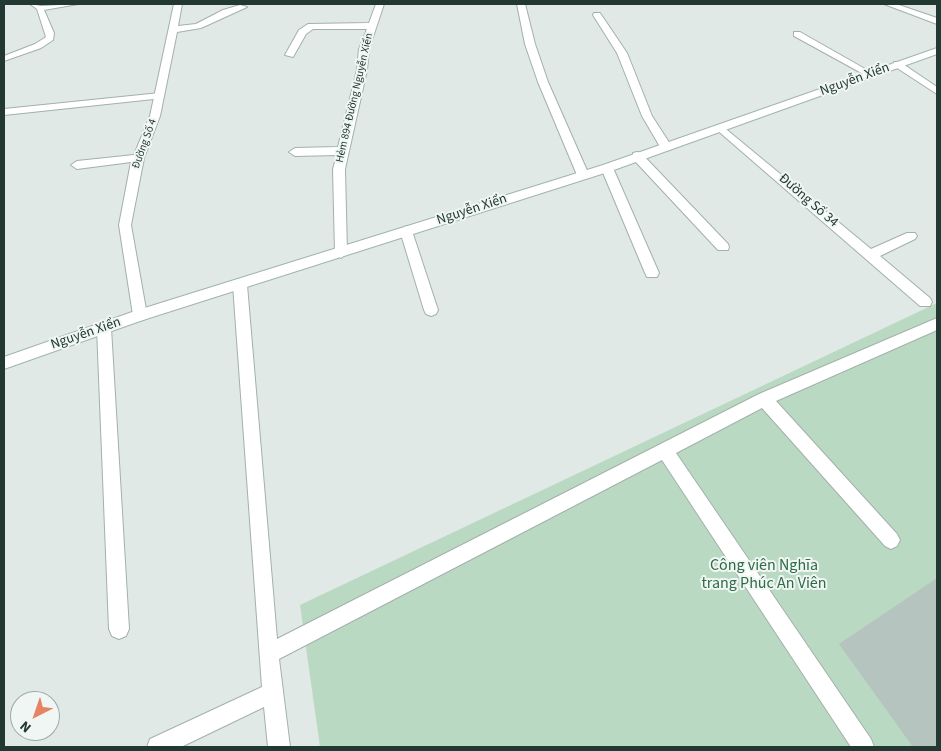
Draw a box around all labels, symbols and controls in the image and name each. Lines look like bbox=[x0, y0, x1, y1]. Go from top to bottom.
street label: Hẻm 894 Đường Nguyễn Xiển bbox=[334, 32, 376, 164]
street label: Nguyễn Xiển bbox=[818, 60, 892, 100]
street label: Đường Số 4 bbox=[130, 117, 160, 171]
street label: Đường Số 34 bbox=[775, 171, 841, 231]
street label: Nguyễn Xiển bbox=[435, 191, 509, 229]
street label: Nguyễn Xiển bbox=[49, 314, 123, 354]
park label: Công viên Nghĩa trang Phúc An Viên bbox=[701, 556, 827, 594]
north arrow bbox=[10, 691, 60, 741]
text: N bbox=[16, 716, 36, 737]

